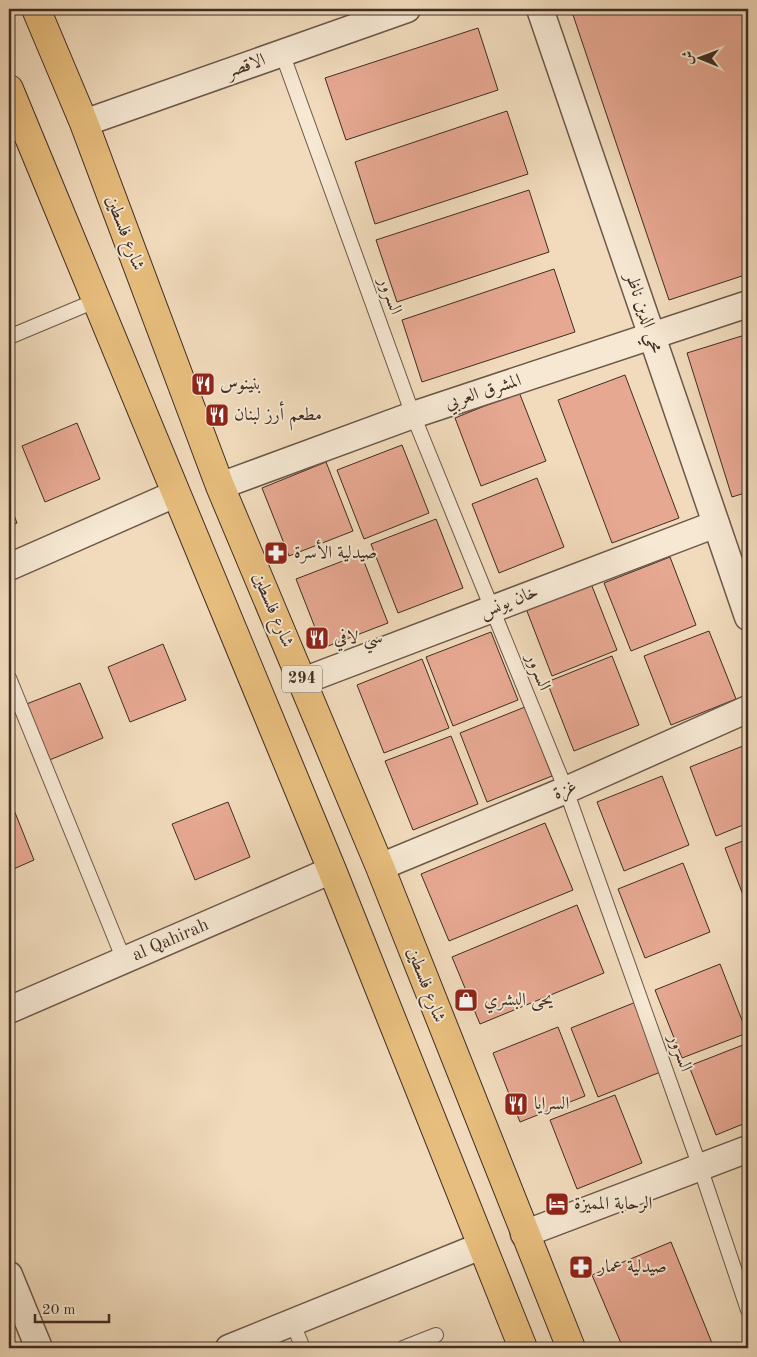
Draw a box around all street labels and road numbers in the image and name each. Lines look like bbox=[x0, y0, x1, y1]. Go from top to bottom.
street label: الاقصر bbox=[222, 51, 269, 84]
street label: شارع فلسطين bbox=[98, 193, 148, 275]
street label: محي الدين ناظر bbox=[615, 269, 666, 358]
street label: السرور bbox=[372, 273, 405, 318]
street label: المشرق العربي bbox=[443, 371, 525, 418]
street label: شارع فلسطين bbox=[245, 570, 297, 652]
street label: خان يونس bbox=[477, 583, 542, 623]
street label: السرور bbox=[520, 649, 554, 694]
road number: 294 bbox=[282, 666, 322, 692]
street label: غزة bbox=[551, 777, 581, 806]
street label: al Qahirah bbox=[130, 916, 211, 964]
street label: شارع فلسطين bbox=[399, 945, 449, 1027]
street label: السرور bbox=[662, 1030, 695, 1075]

